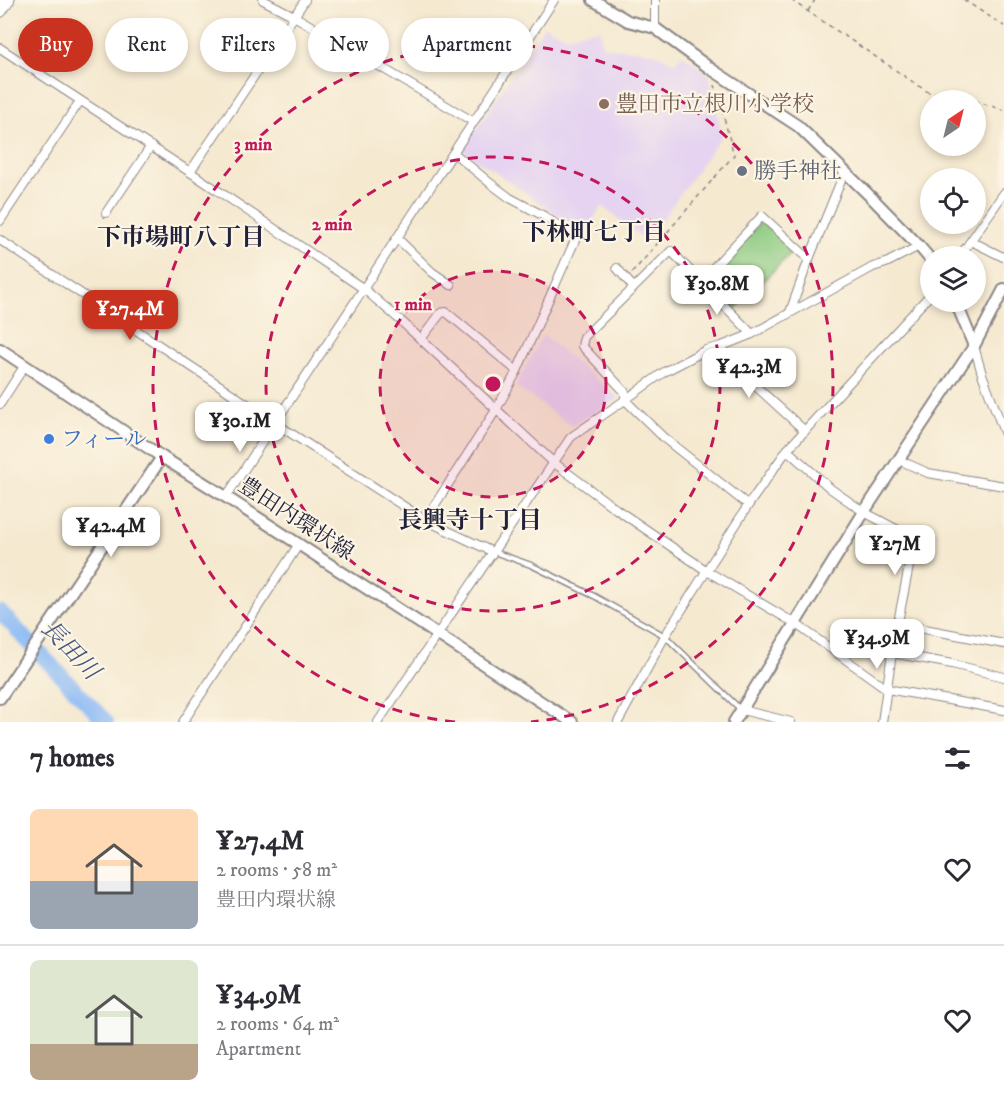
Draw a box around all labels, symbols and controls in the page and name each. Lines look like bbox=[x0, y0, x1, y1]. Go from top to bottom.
chip: Buy bbox=[18, 18, 93, 72]
chip: Rent bbox=[105, 18, 188, 72]
chip: Filters bbox=[200, 18, 296, 72]
chip: New bbox=[308, 18, 389, 72]
chip: Apartment bbox=[401, 18, 533, 72]
north arrow bbox=[920, 90, 986, 156]
map controls bbox=[920, 90, 986, 312]
place label: 豊田市立根川小学校 bbox=[616, 91, 814, 118]
marker: 豊田市立根川小学校 bbox=[597, 97, 611, 111]
text: 3 min bbox=[234, 134, 273, 156]
place label: 勝手神社 bbox=[754, 158, 842, 185]
marker: 勝手神社 bbox=[735, 164, 749, 178]
button: locate bbox=[920, 168, 986, 234]
text: 2 min bbox=[312, 214, 353, 236]
district label: 下林町七丁目 bbox=[522, 218, 666, 248]
district label: 下市場町八丁目 bbox=[97, 223, 265, 253]
button: layers bbox=[920, 246, 986, 312]
pin: ¥30.8M bbox=[668, 265, 766, 316]
text: ¥30.8M bbox=[685, 272, 749, 297]
pin: ¥27.4M bbox=[81, 290, 179, 341]
text: 1 min bbox=[394, 294, 433, 316]
text: ¥27.4M bbox=[96, 297, 164, 322]
pin: ¥42.3M bbox=[700, 348, 798, 399]
text: ¥42.3M bbox=[716, 355, 782, 380]
centre of rings bbox=[483, 374, 503, 394]
pin: ¥30.1M bbox=[191, 402, 289, 453]
text: ¥30.1M bbox=[209, 409, 271, 434]
place label: フィール bbox=[61, 426, 147, 453]
marker: フィール bbox=[42, 432, 56, 446]
street label: 豊田内環状線 bbox=[233, 472, 359, 566]
district label: 長興寺十丁目 bbox=[398, 506, 542, 536]
pin: ¥42.4M bbox=[62, 507, 160, 558]
text: ¥42.4M bbox=[76, 514, 146, 539]
pin: ¥27M bbox=[859, 525, 931, 576]
text: ¥27M bbox=[869, 532, 921, 557]
water label: 長田川 bbox=[34, 614, 108, 688]
pin: ¥34.9M bbox=[828, 619, 926, 670]
text: ¥34.9M bbox=[844, 626, 910, 651]
text: 7 homes bbox=[30, 742, 114, 775]
icon: filters bbox=[941, 742, 974, 775]
text: ¥27.4M bbox=[216, 825, 304, 858]
icon: home bbox=[78, 833, 150, 905]
icon: heart bbox=[941, 853, 974, 886]
text: 2 rooms · 58 m² bbox=[216, 858, 337, 883]
text: 豊田内環状線 bbox=[216, 888, 336, 913]
text: ¥34.9M bbox=[216, 979, 302, 1012]
icon: home bbox=[78, 984, 150, 1056]
icon: heart bbox=[941, 1004, 974, 1037]
text: 2 rooms · 64 m² bbox=[216, 1012, 339, 1037]
text: Apartment bbox=[216, 1037, 301, 1062]

